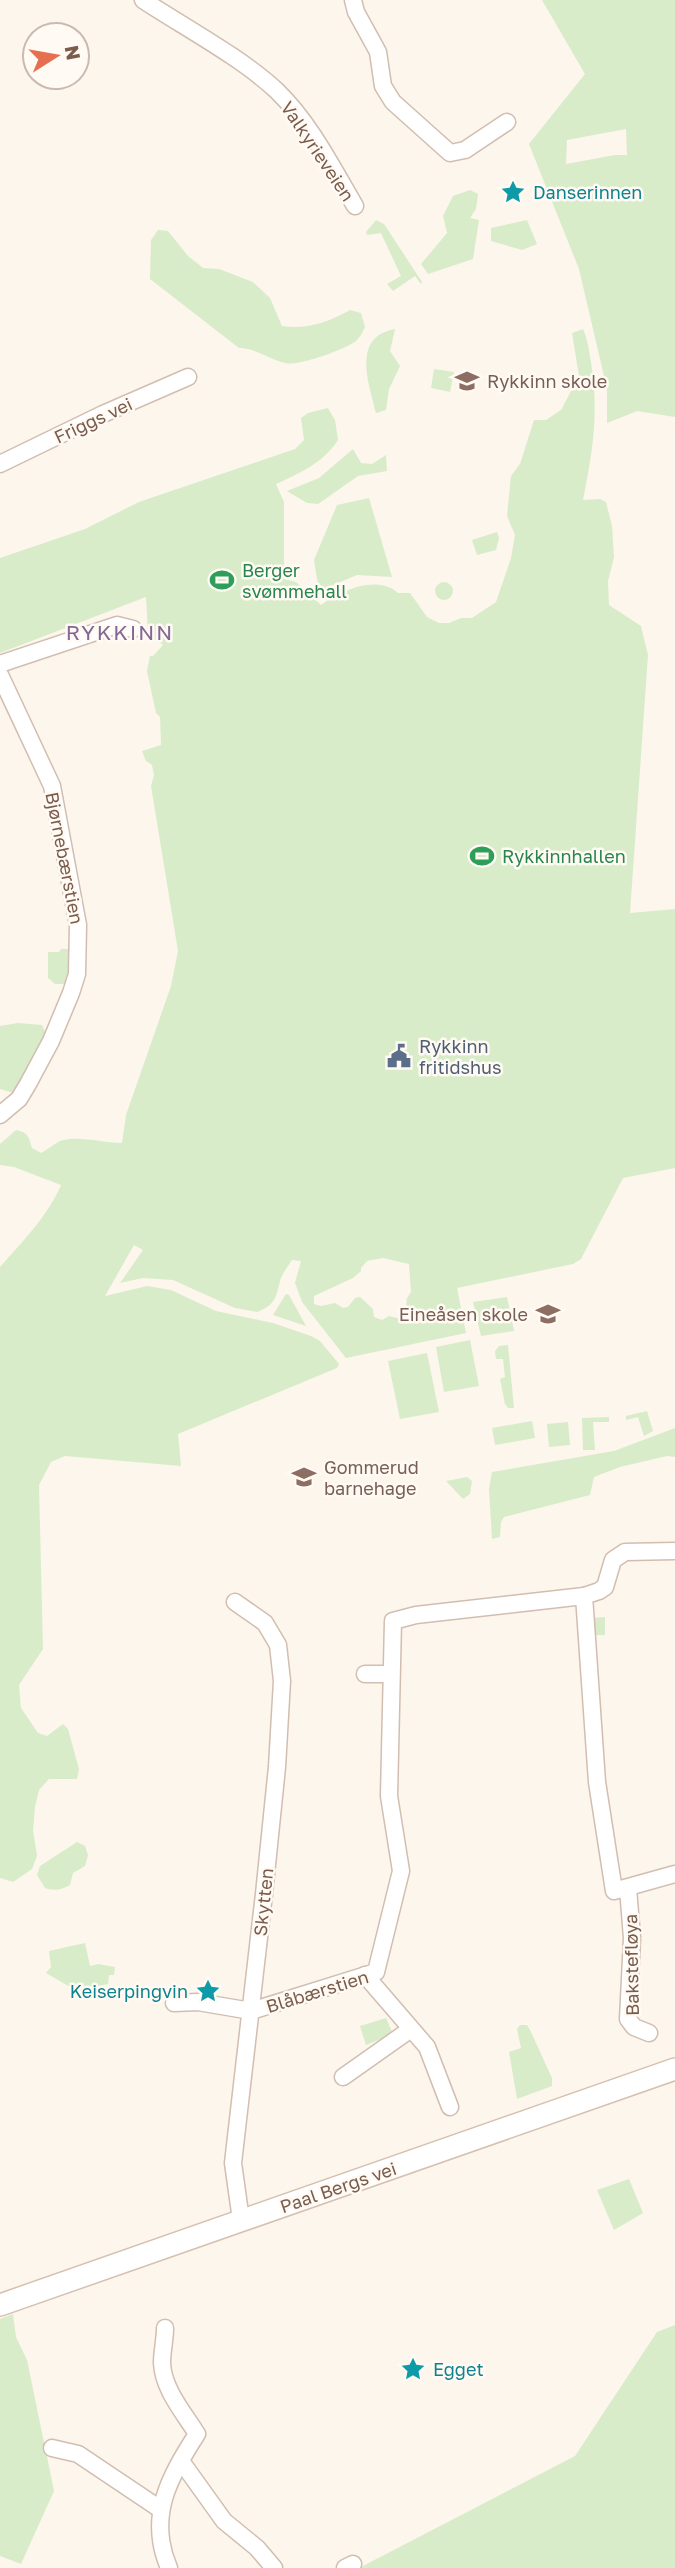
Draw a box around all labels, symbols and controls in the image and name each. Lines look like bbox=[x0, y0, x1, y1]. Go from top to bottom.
north arrow bbox=[21, 21, 91, 91]
text: N bbox=[61, 43, 86, 62]
street label: Valkyrieveien bbox=[277, 97, 359, 205]
place icon: Danserinnen bbox=[499, 178, 527, 206]
place label: Danserinnen bbox=[533, 181, 642, 203]
school or university icon: Rykkinn skole bbox=[453, 367, 481, 395]
place label: Rykkinn skole bbox=[487, 370, 607, 392]
street label: Friggs vei bbox=[50, 392, 136, 448]
place label: Berger svømmehall bbox=[242, 559, 347, 602]
sports icon: Berger svømmehall bbox=[208, 566, 236, 594]
district label: RYKKINN bbox=[66, 619, 174, 645]
street label: Bjørnebærstien bbox=[41, 790, 89, 926]
sports icon: Rykkinnhallen bbox=[468, 842, 496, 870]
place label: Rykkinnhallen bbox=[502, 845, 626, 867]
place label: Rykkinn fritidshus bbox=[419, 1035, 502, 1078]
public building icon: Rykkinn fritidshus bbox=[385, 1042, 413, 1070]
school or university icon: Eineåsen skole bbox=[534, 1300, 562, 1328]
place label: Eineåsen skole bbox=[399, 1303, 528, 1325]
place label: Gommerud barnehage bbox=[324, 1456, 419, 1499]
school or university icon: Gommerud barnehage bbox=[290, 1463, 318, 1491]
street label: Skytten bbox=[248, 1867, 278, 1937]
street label: Bakstefløya bbox=[619, 1914, 643, 2016]
street label: Blåbærstien bbox=[263, 1965, 371, 2017]
place icon: Keiserpingvin bbox=[194, 1977, 222, 2005]
place label: Keiserpingvin bbox=[70, 1980, 188, 2002]
street label: Paal Bergs vei bbox=[277, 2157, 399, 2217]
place icon: Egget bbox=[399, 2355, 427, 2383]
place label: Egget bbox=[433, 2358, 484, 2380]

